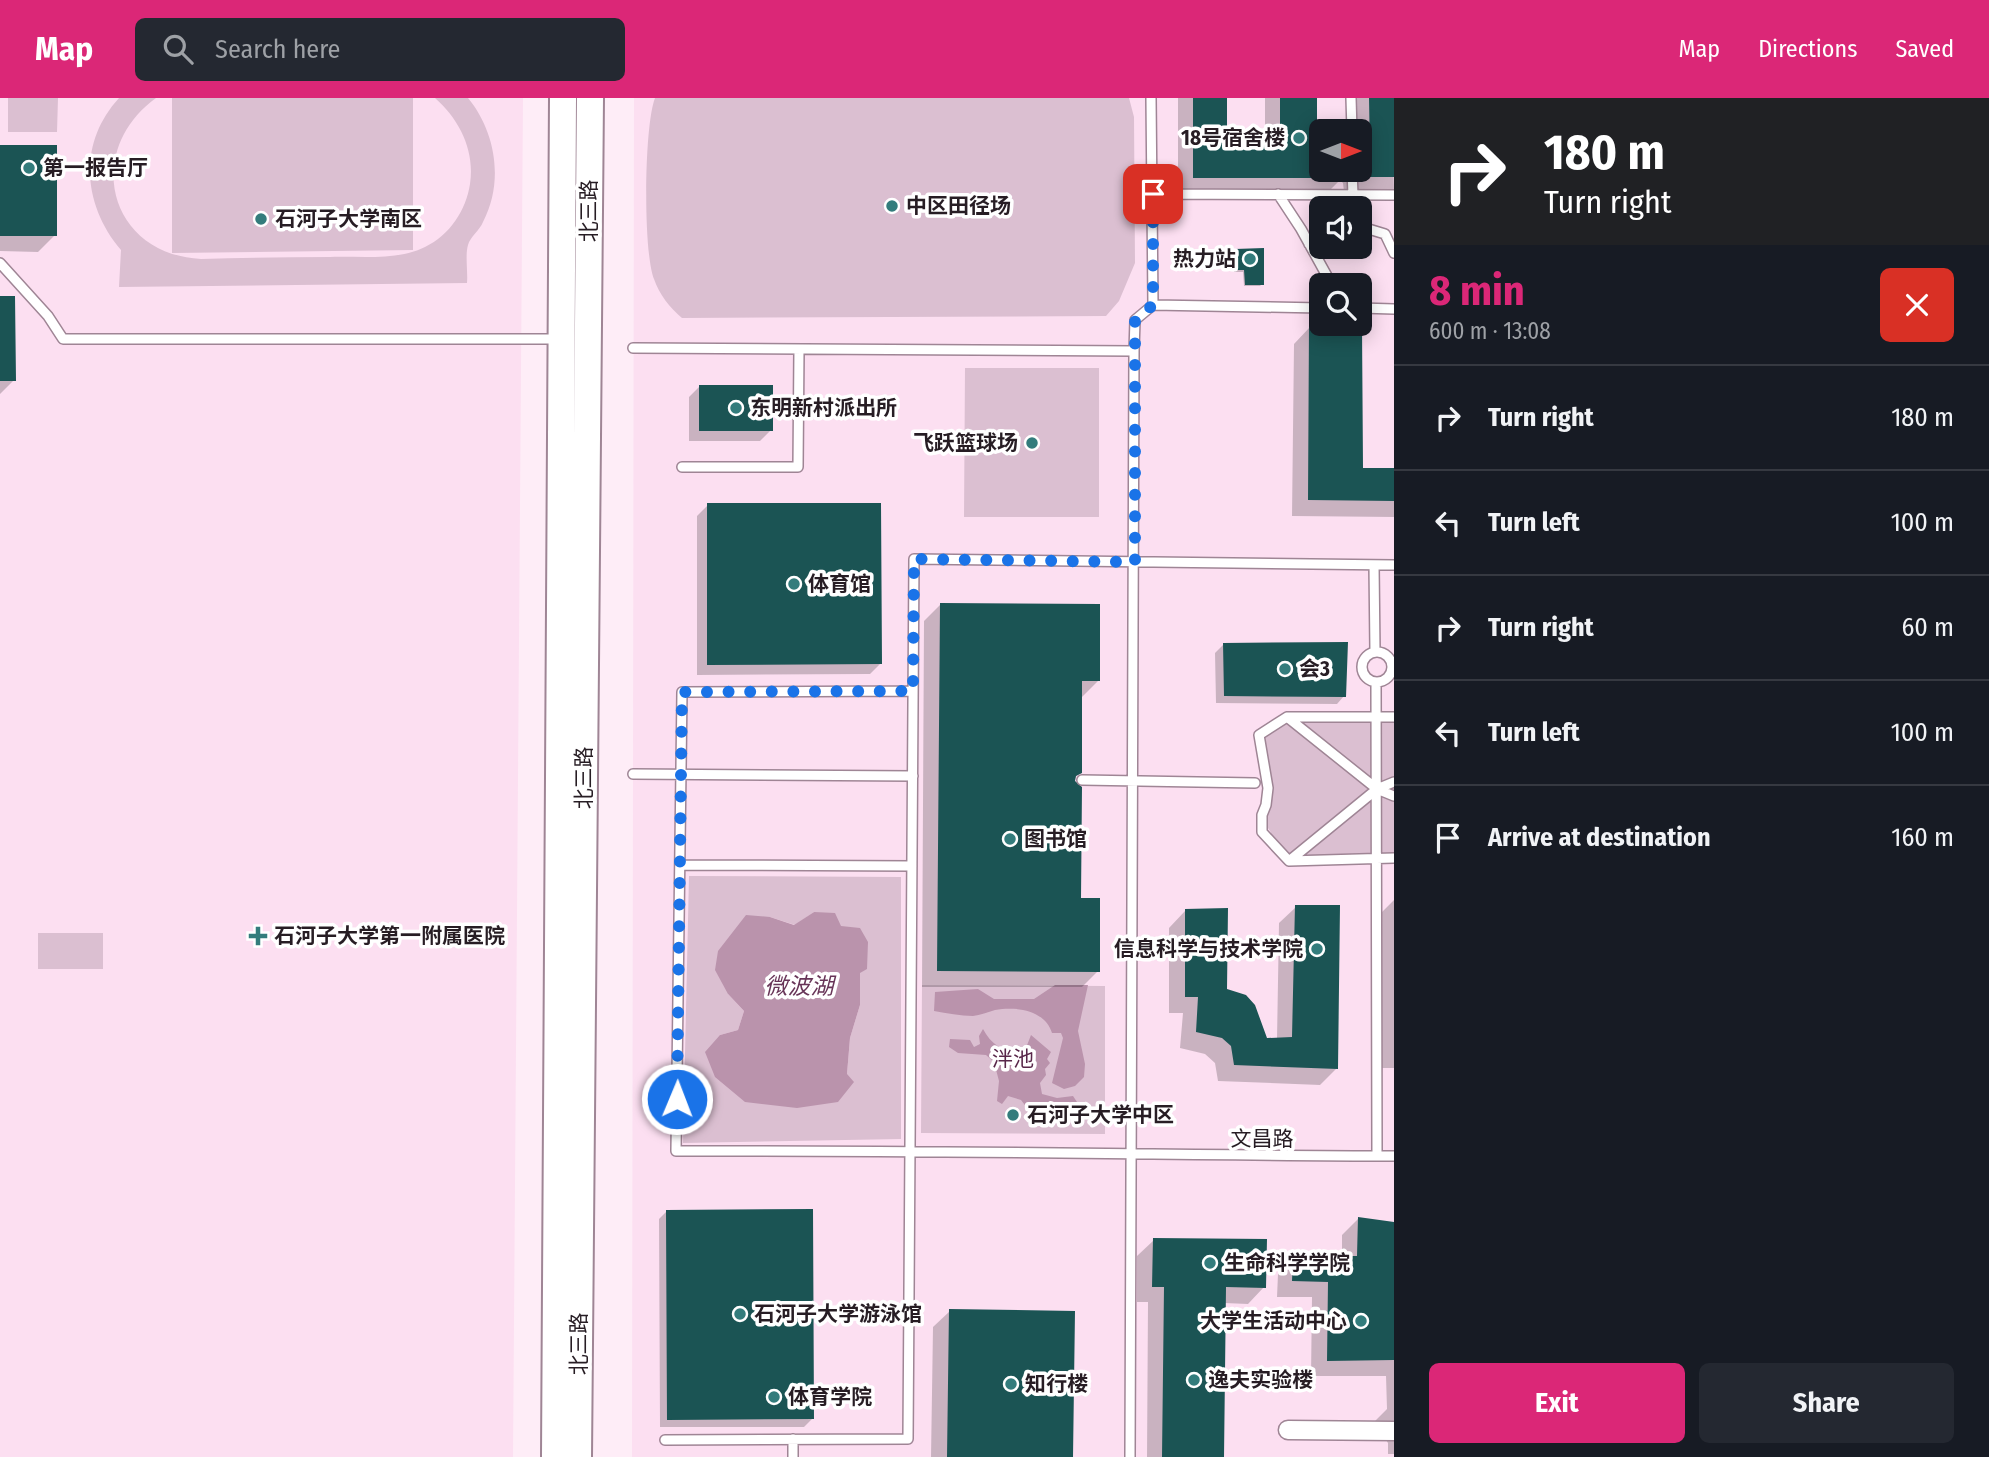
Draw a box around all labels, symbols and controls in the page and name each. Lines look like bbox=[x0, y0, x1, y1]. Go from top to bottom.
search box bbox=[135, 18, 625, 81]
text: Map bbox=[35, 29, 93, 69]
icon: search bbox=[159, 30, 197, 68]
text: Search here bbox=[215, 34, 340, 65]
text: Map bbox=[1679, 35, 1720, 63]
text: Directions bbox=[1758, 35, 1857, 63]
text: Saved bbox=[1895, 35, 1954, 63]
north arrow bbox=[1309, 119, 1372, 182]
map controls bbox=[1309, 119, 1372, 336]
text: 180 m bbox=[1544, 123, 1665, 182]
place label: 18号宿舍楼 bbox=[1181, 125, 1285, 151]
icon: right bbox=[1429, 126, 1520, 217]
marker: 18号宿舍楼 bbox=[1291, 130, 1307, 146]
place label: 第一报告厅 bbox=[43, 155, 148, 181]
marker: 第一报告厅 bbox=[21, 160, 37, 176]
pin bbox=[1123, 164, 1183, 224]
icon: arrive bbox=[1134, 175, 1172, 213]
street label: 北三路 bbox=[576, 180, 602, 243]
text: Turn right bbox=[1544, 183, 1671, 221]
place label: 中区田径场 bbox=[906, 193, 1011, 219]
button: sound bbox=[1309, 196, 1372, 259]
marker: 中区田径场 bbox=[884, 198, 900, 214]
place label: 石河子大学南区 bbox=[275, 206, 422, 232]
marker: 石河子大学南区 bbox=[253, 211, 269, 227]
place label: 热力站 bbox=[1173, 246, 1236, 272]
marker: 热力站 bbox=[1242, 251, 1258, 267]
text: 8 min bbox=[1429, 266, 1525, 316]
button: close bbox=[1880, 268, 1954, 342]
button: search bbox=[1309, 273, 1372, 336]
text: 600 m · 13:08 bbox=[1429, 317, 1551, 345]
place label: 东明新村派出所 bbox=[750, 395, 897, 421]
icon: right bbox=[1429, 399, 1467, 437]
marker: 东明新村派出所 bbox=[728, 400, 744, 416]
text: Turn right bbox=[1488, 402, 1594, 433]
text: 180 m bbox=[1891, 402, 1954, 433]
place label: 飞跃篮球场 bbox=[913, 430, 1018, 456]
marker: 飞跃篮球场 bbox=[1024, 435, 1040, 451]
icon: left bbox=[1429, 504, 1467, 542]
text: Turn left bbox=[1488, 507, 1580, 538]
text: 100 m bbox=[1891, 507, 1954, 538]
place label: 体育馆 bbox=[808, 571, 871, 597]
marker: 体育馆 bbox=[786, 576, 802, 592]
icon: right bbox=[1429, 609, 1467, 647]
text: Turn right bbox=[1488, 612, 1594, 643]
text: 60 m bbox=[1901, 612, 1954, 643]
place label: 会3 bbox=[1299, 656, 1330, 682]
marker: 会3 bbox=[1277, 661, 1293, 677]
icon: left bbox=[1429, 714, 1467, 752]
text: Turn left bbox=[1488, 717, 1580, 748]
text: 100 m bbox=[1891, 717, 1954, 748]
street label: 北三路 bbox=[571, 747, 597, 810]
icon: arrive bbox=[1429, 819, 1467, 857]
text: Arrive at destination bbox=[1488, 822, 1711, 853]
text: 160 m bbox=[1891, 822, 1954, 853]
place label: 图书馆 bbox=[1024, 826, 1087, 852]
marker: 图书馆 bbox=[1002, 831, 1018, 847]
place label: 石河子大学第一附属医院 bbox=[274, 923, 505, 949]
marker: 石河子大学第一附属医院 bbox=[248, 926, 268, 946]
place label: 信息科学与技术学院 bbox=[1114, 936, 1303, 962]
marker: 信息科学与技术学院 bbox=[1309, 941, 1325, 957]
water label: 微波湖 bbox=[765, 972, 837, 1000]
park label: 泮池 bbox=[992, 1046, 1034, 1072]
position arrow bbox=[640, 1062, 714, 1136]
place label: 石河子大学中区 bbox=[1027, 1102, 1174, 1128]
marker: 石河子大学中区 bbox=[1005, 1107, 1021, 1123]
street label: 文昌路 bbox=[1231, 1126, 1294, 1152]
place label: 生命科学学院 bbox=[1224, 1250, 1350, 1276]
marker: 生命科学学院 bbox=[1202, 1255, 1218, 1271]
place label: 石河子大学游泳馆 bbox=[754, 1301, 922, 1327]
marker: 石河子大学游泳馆 bbox=[732, 1306, 748, 1322]
place label: 大学生活动中心 bbox=[1200, 1308, 1347, 1334]
street label: 北三路 bbox=[566, 1313, 592, 1376]
marker: 大学生活动中心 bbox=[1353, 1313, 1369, 1329]
button: Exit bbox=[1429, 1363, 1685, 1443]
button: Share bbox=[1699, 1363, 1954, 1443]
place label: 逸夫实验楼 bbox=[1208, 1367, 1313, 1393]
place label: 知行楼 bbox=[1025, 1371, 1088, 1397]
marker: 逸夫实验楼 bbox=[1186, 1372, 1202, 1388]
marker: 知行楼 bbox=[1003, 1376, 1019, 1392]
place label: 体育学院 bbox=[788, 1384, 872, 1410]
marker: 体育学院 bbox=[766, 1389, 782, 1405]

